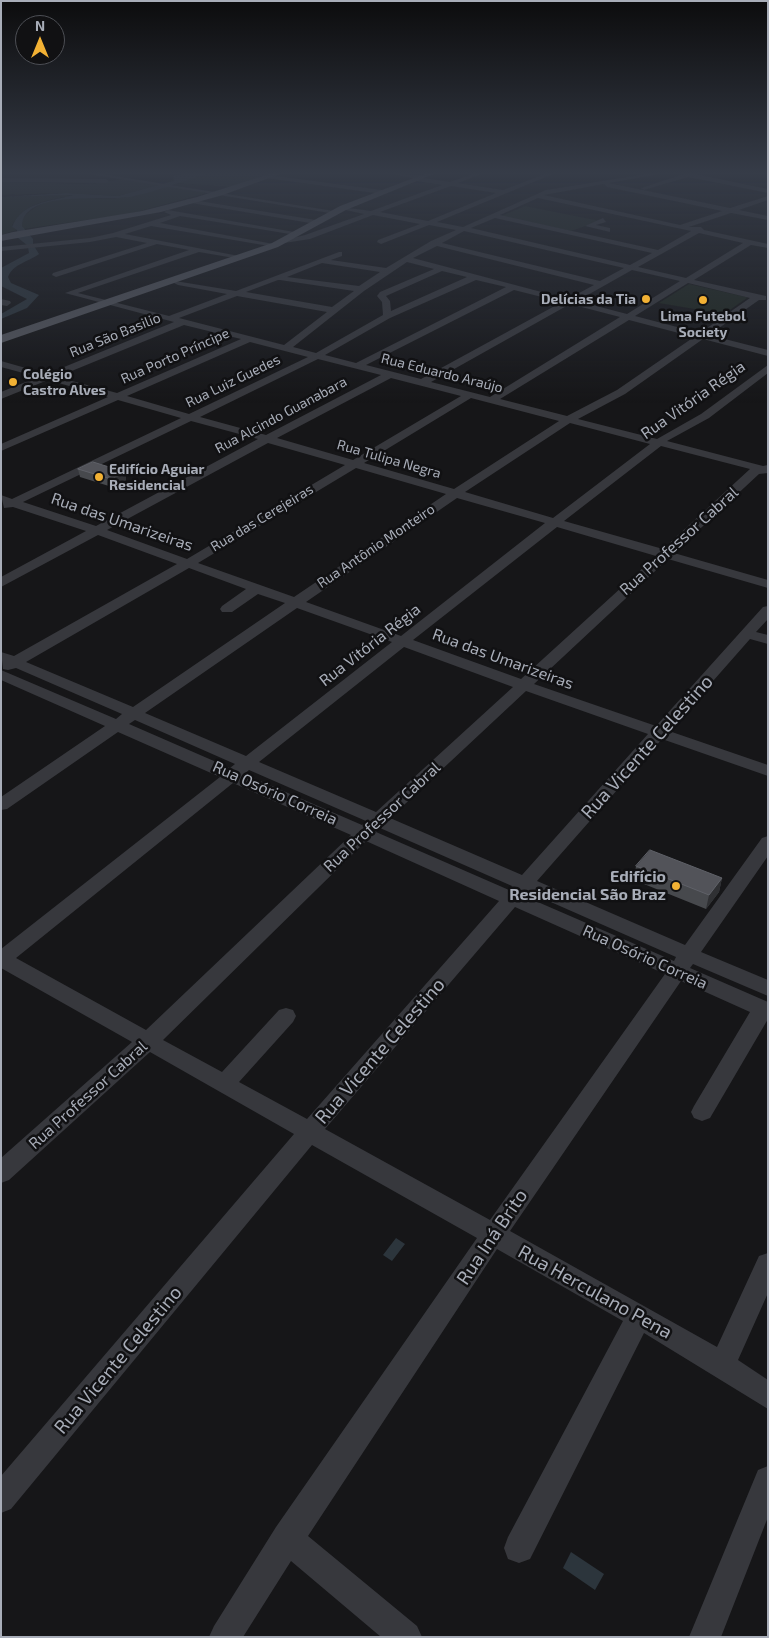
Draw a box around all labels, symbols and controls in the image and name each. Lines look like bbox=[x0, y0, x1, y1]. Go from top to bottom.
north arrow bbox=[15, 15, 65, 65]
text: N bbox=[35, 17, 45, 34]
place label: Delícias da Tia bbox=[541, 291, 636, 307]
marker: Delícias da Tia bbox=[640, 293, 652, 305]
marker: Lima Futebol Society bbox=[697, 294, 709, 306]
place label: Lima Futebol Society bbox=[660, 308, 746, 341]
street label: Rua São Basilio bbox=[67, 309, 163, 361]
street label: Rua Porto Príncipe bbox=[118, 325, 232, 387]
street label: Rua Eduardo Araújo bbox=[379, 350, 505, 396]
street label: Rua Luiz Guedes bbox=[183, 351, 283, 411]
street label: Rua Vitória Régia bbox=[637, 357, 749, 443]
place label: Colégio Castro Alves bbox=[23, 366, 106, 398]
street label: Rua Alcindo Guanabara bbox=[212, 373, 350, 457]
marker: Colégio Castro Alves bbox=[7, 376, 19, 388]
street label: Rua Tulipa Negra bbox=[335, 436, 443, 482]
place label: Edifício Aguiar Residencial bbox=[109, 461, 205, 494]
marker: Edifício Aguiar Residencial bbox=[93, 471, 105, 483]
street label: Rua das Cerejeiras bbox=[208, 481, 316, 555]
street label: Rua Professor Cabral bbox=[616, 483, 742, 599]
street label: Rua das Umarizeiras bbox=[48, 489, 196, 555]
street label: Rua Antônio Monteiro bbox=[314, 500, 438, 592]
street label: Rua Vitória Régia bbox=[316, 600, 424, 690]
street label: Rua das Umarizeiras bbox=[430, 625, 576, 693]
street label: Rua Vicente Celestino bbox=[576, 670, 718, 824]
street label: Rua Osório Correia bbox=[210, 757, 340, 829]
street label: Rua Professor Cabral bbox=[320, 758, 444, 876]
place label: Edifício Residencial São Braz bbox=[509, 867, 666, 905]
marker: Edifício Residencial São Braz bbox=[670, 880, 682, 892]
street label: Rua Osório Correia bbox=[580, 921, 710, 993]
street label: Rua Vicente Celestino bbox=[310, 973, 450, 1129]
street label: Rua Professor Cabral bbox=[25, 1037, 151, 1153]
street label: Rua Iná Brito bbox=[452, 1185, 532, 1289]
street label: Rua Herculano Pena bbox=[514, 1240, 676, 1344]
street label: Rua Vicente Celestino bbox=[50, 1281, 186, 1439]

